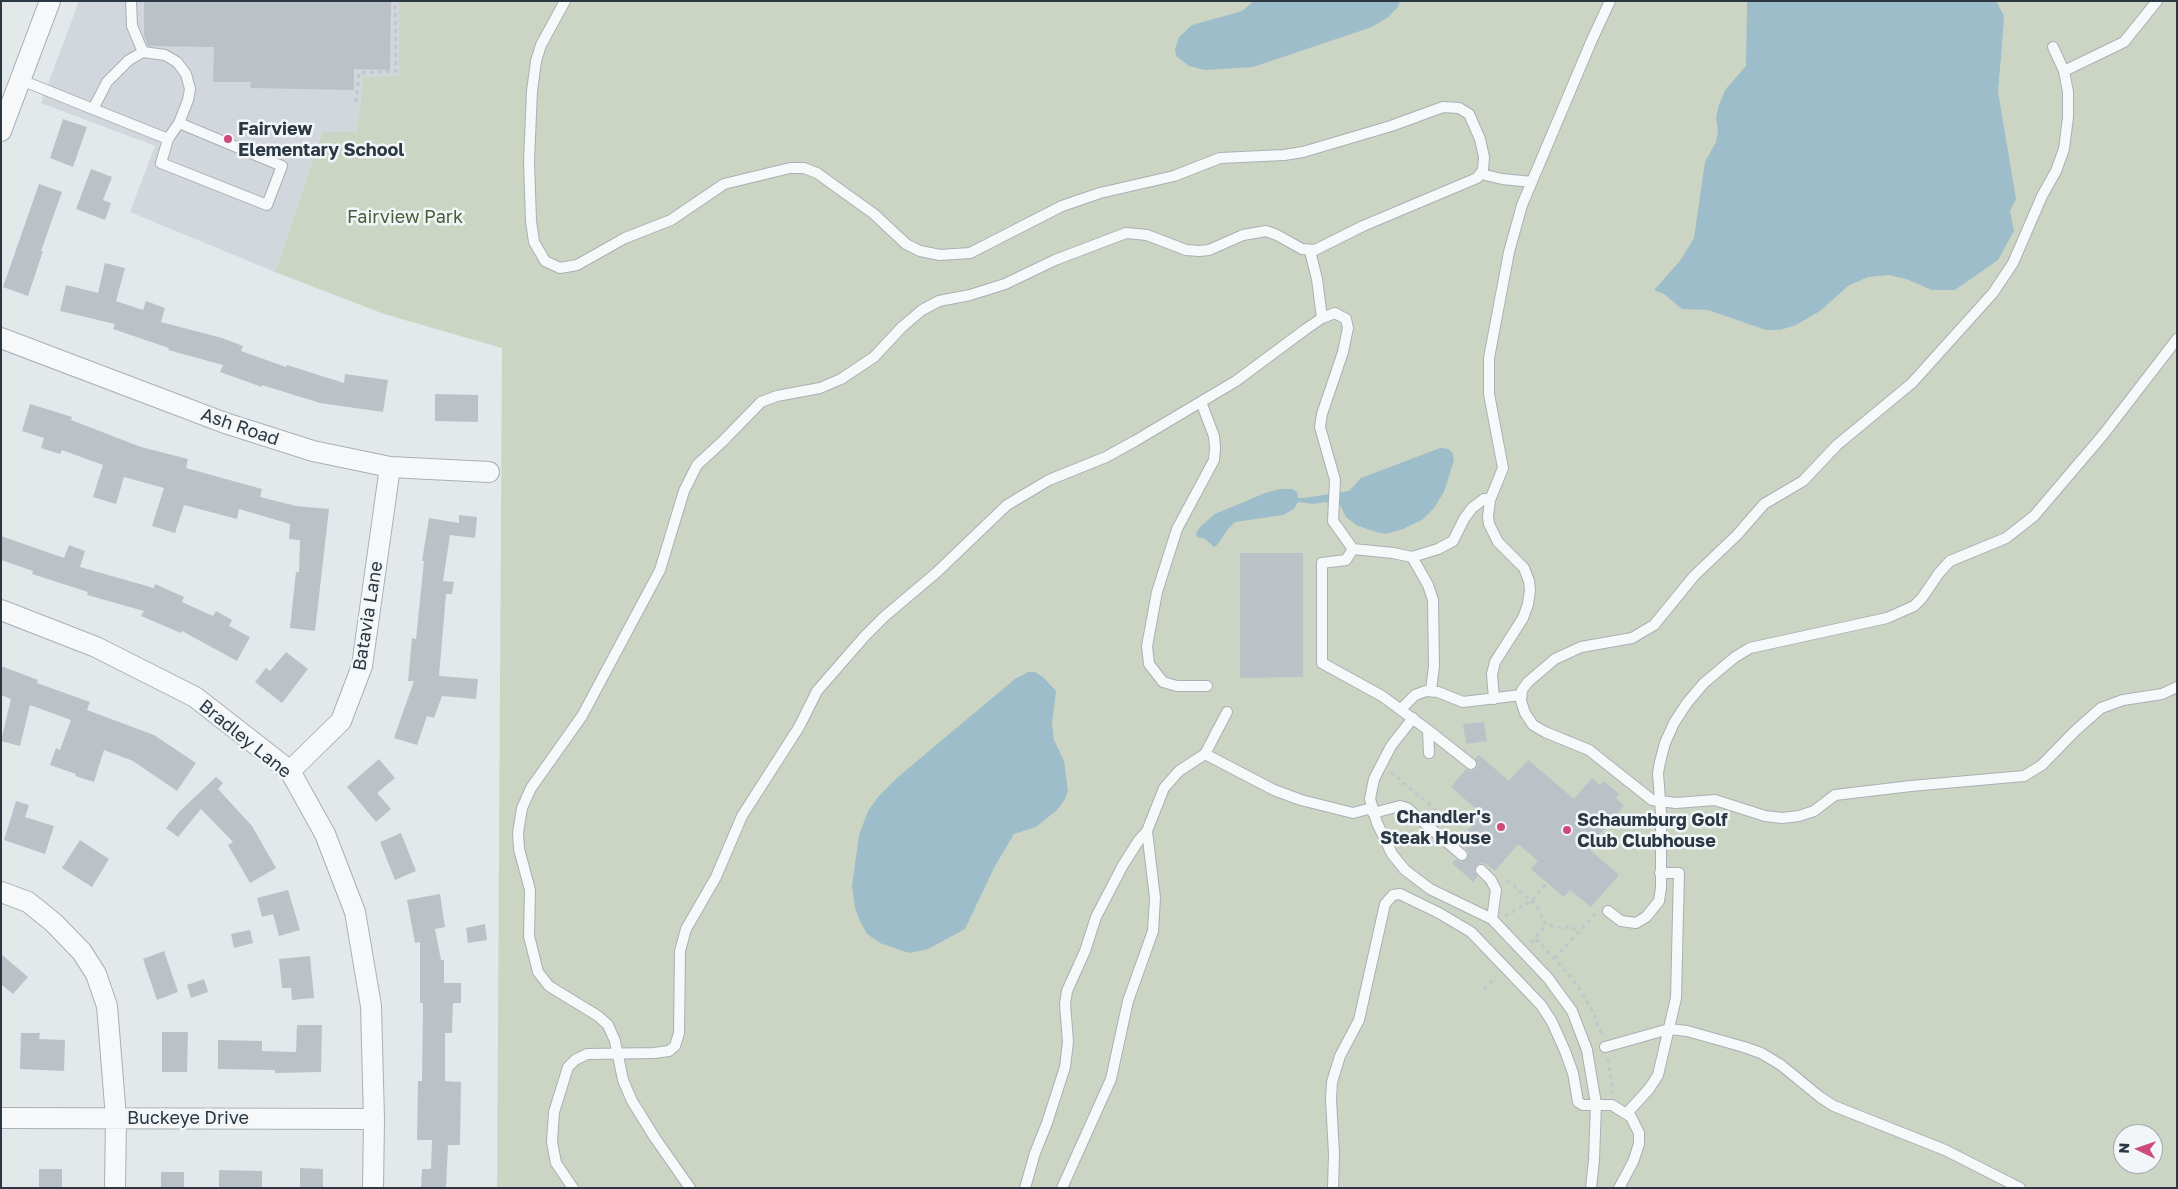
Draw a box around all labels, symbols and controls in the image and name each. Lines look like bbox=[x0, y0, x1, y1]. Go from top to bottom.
place label: Fairview Elementary School bbox=[238, 118, 404, 160]
marker: Fairview Elementary School bbox=[222, 133, 234, 145]
park label: Fairview Park bbox=[347, 206, 463, 228]
street label: Ash Road bbox=[198, 404, 282, 450]
street label: Batavia Lane bbox=[349, 560, 387, 672]
street label: Bradley Lane bbox=[194, 695, 296, 783]
place label: Chandler's Steak House bbox=[1380, 806, 1491, 849]
place label: Schaumburg Golf Club Clubhouse bbox=[1577, 809, 1728, 852]
marker: Chandler's Steak House bbox=[1495, 821, 1507, 833]
marker: Schaumburg Golf Club Clubhouse bbox=[1561, 824, 1573, 836]
street label: Buckeye Drive bbox=[127, 1107, 249, 1129]
north arrow bbox=[2113, 1124, 2163, 1174]
text: N bbox=[2115, 1142, 2132, 1154]

